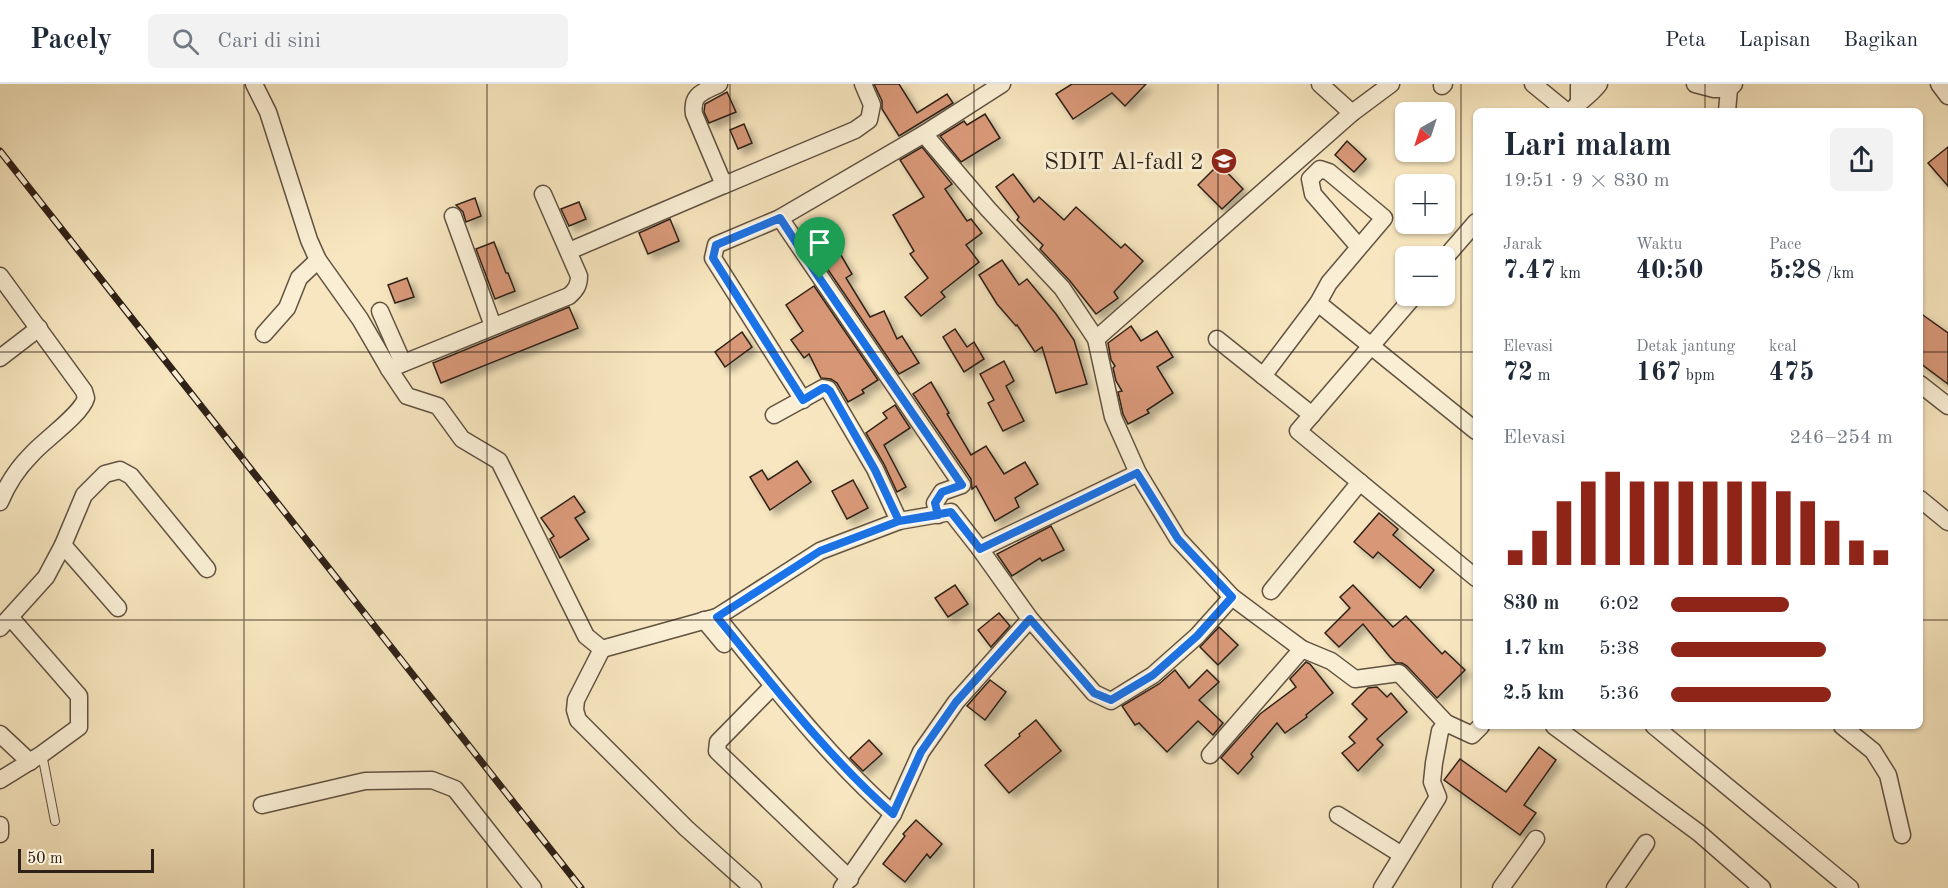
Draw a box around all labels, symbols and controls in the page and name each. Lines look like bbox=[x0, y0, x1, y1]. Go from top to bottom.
search box bbox=[148, 14, 568, 68]
icon: search bbox=[169, 25, 202, 58]
text: Pacely bbox=[30, 27, 112, 55]
text: Cari di sini bbox=[217, 30, 321, 52]
text: Peta bbox=[1665, 30, 1706, 51]
text: Lapisan bbox=[1739, 30, 1810, 51]
text: Bagikan bbox=[1843, 30, 1918, 51]
north arrow bbox=[1395, 102, 1455, 162]
map controls bbox=[1395, 102, 1455, 306]
button: share bbox=[1830, 128, 1893, 191]
text: Lari malam bbox=[1503, 130, 1672, 163]
school or university icon: SDIT Al-fadl 2 bbox=[1209, 146, 1239, 176]
place label: SDIT Al-fadl 2 bbox=[1044, 151, 1204, 175]
text: 19:51 · 9 × 830 m bbox=[1503, 171, 1670, 191]
button: + bbox=[1395, 174, 1455, 234]
pin bbox=[794, 217, 845, 279]
icon: arrive bbox=[803, 226, 836, 259]
text: Jarak bbox=[1503, 237, 1542, 253]
text: Waktu bbox=[1636, 237, 1682, 253]
text: Pace bbox=[1769, 237, 1801, 253]
button: − bbox=[1395, 246, 1455, 306]
text: 7.47 bbox=[1503, 258, 1556, 284]
text: 40:50 bbox=[1636, 258, 1704, 284]
text: 5:28 bbox=[1769, 258, 1822, 284]
text: km bbox=[1556, 266, 1581, 282]
text: /km bbox=[1822, 266, 1854, 282]
text: Elevasi bbox=[1503, 339, 1553, 355]
text: Detak jantung bbox=[1636, 339, 1735, 355]
text: kcal bbox=[1769, 339, 1797, 355]
text: 72 bbox=[1503, 360, 1533, 386]
text: 167 bbox=[1636, 360, 1681, 386]
text: 475 bbox=[1769, 360, 1814, 386]
text: m bbox=[1533, 368, 1550, 384]
text: bpm bbox=[1681, 368, 1715, 384]
text: Elevasi bbox=[1503, 428, 1565, 448]
text: 246–254 m bbox=[1790, 428, 1893, 448]
text: 830 m bbox=[1503, 594, 1559, 614]
text: 6:02 bbox=[1599, 594, 1639, 614]
text: 1.7 km bbox=[1503, 639, 1565, 659]
text: 5:38 bbox=[1599, 639, 1639, 659]
text: 2.5 km bbox=[1503, 684, 1565, 704]
text: 5:36 bbox=[1599, 684, 1639, 704]
scale bar bbox=[18, 846, 154, 874]
text: 50 m bbox=[27, 851, 63, 867]

